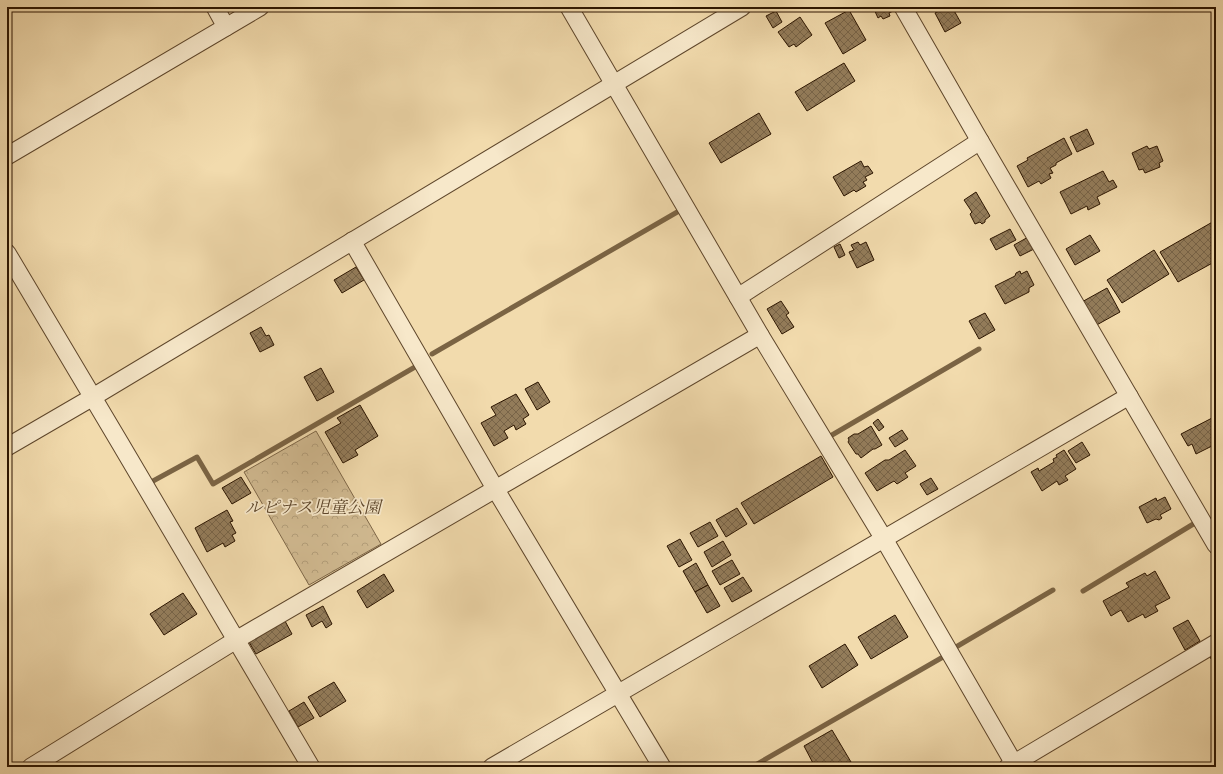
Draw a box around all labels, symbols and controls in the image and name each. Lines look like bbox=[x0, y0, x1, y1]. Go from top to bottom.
park label: ルピナス児童公園 bbox=[245, 497, 384, 519]

